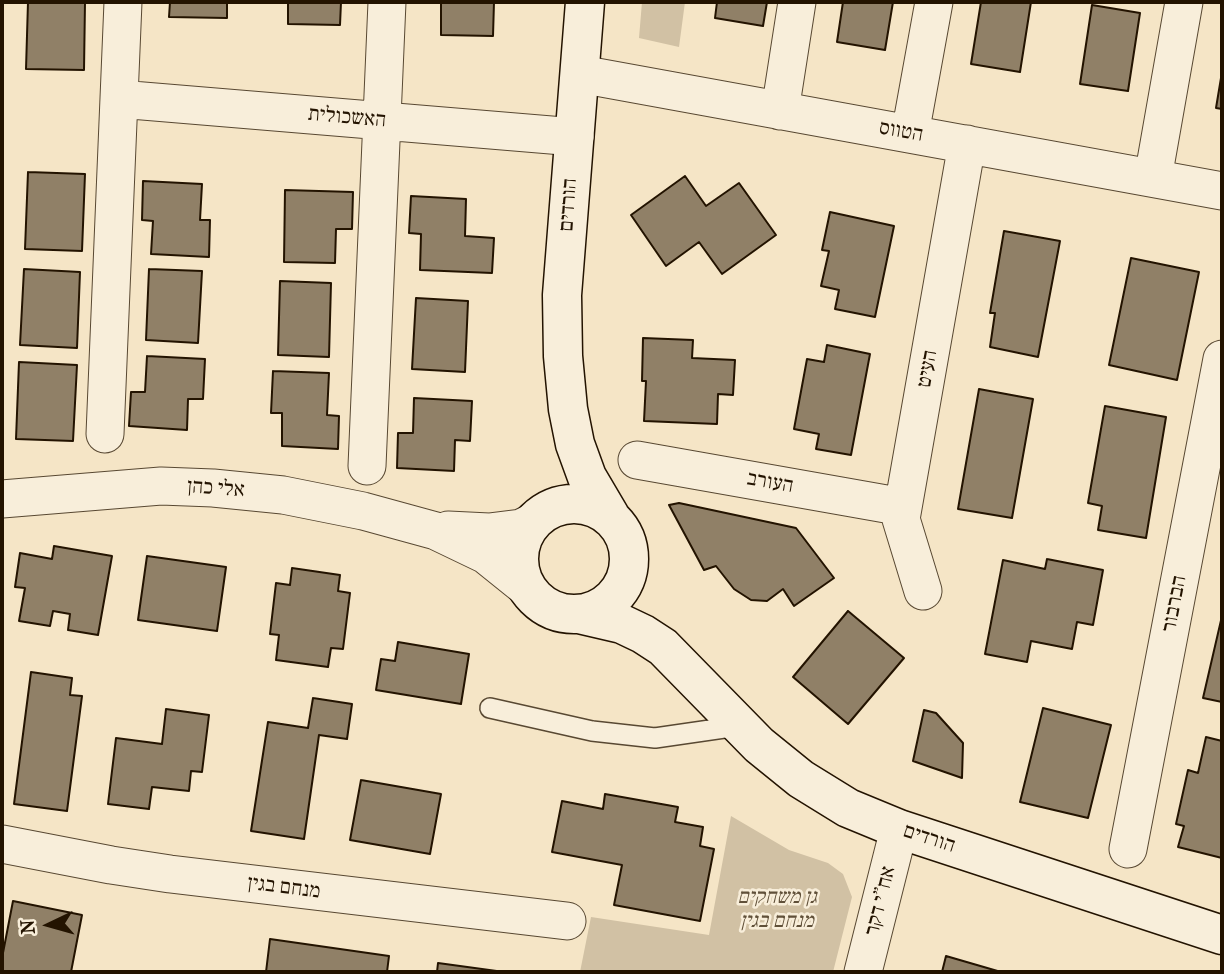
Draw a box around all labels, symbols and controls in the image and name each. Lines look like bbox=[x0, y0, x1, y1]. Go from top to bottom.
street label: האשכולית bbox=[307, 102, 387, 134]
street label: הטווס bbox=[877, 116, 925, 148]
street label: הורדים bbox=[555, 177, 583, 233]
street label: העיט bbox=[912, 348, 944, 390]
street label: העורב bbox=[745, 467, 795, 499]
street label: אלי כהן bbox=[186, 474, 246, 504]
street label: הברבור bbox=[1157, 574, 1193, 634]
street label: הורדים bbox=[900, 819, 958, 859]
street label: אח"י דקר bbox=[860, 864, 902, 938]
street label: מנחם בגין bbox=[246, 871, 322, 905]
park label: גן משחקים מנחם בגין bbox=[737, 885, 817, 935]
north arrow bbox=[14, 890, 84, 960]
text: N bbox=[16, 919, 40, 935]

